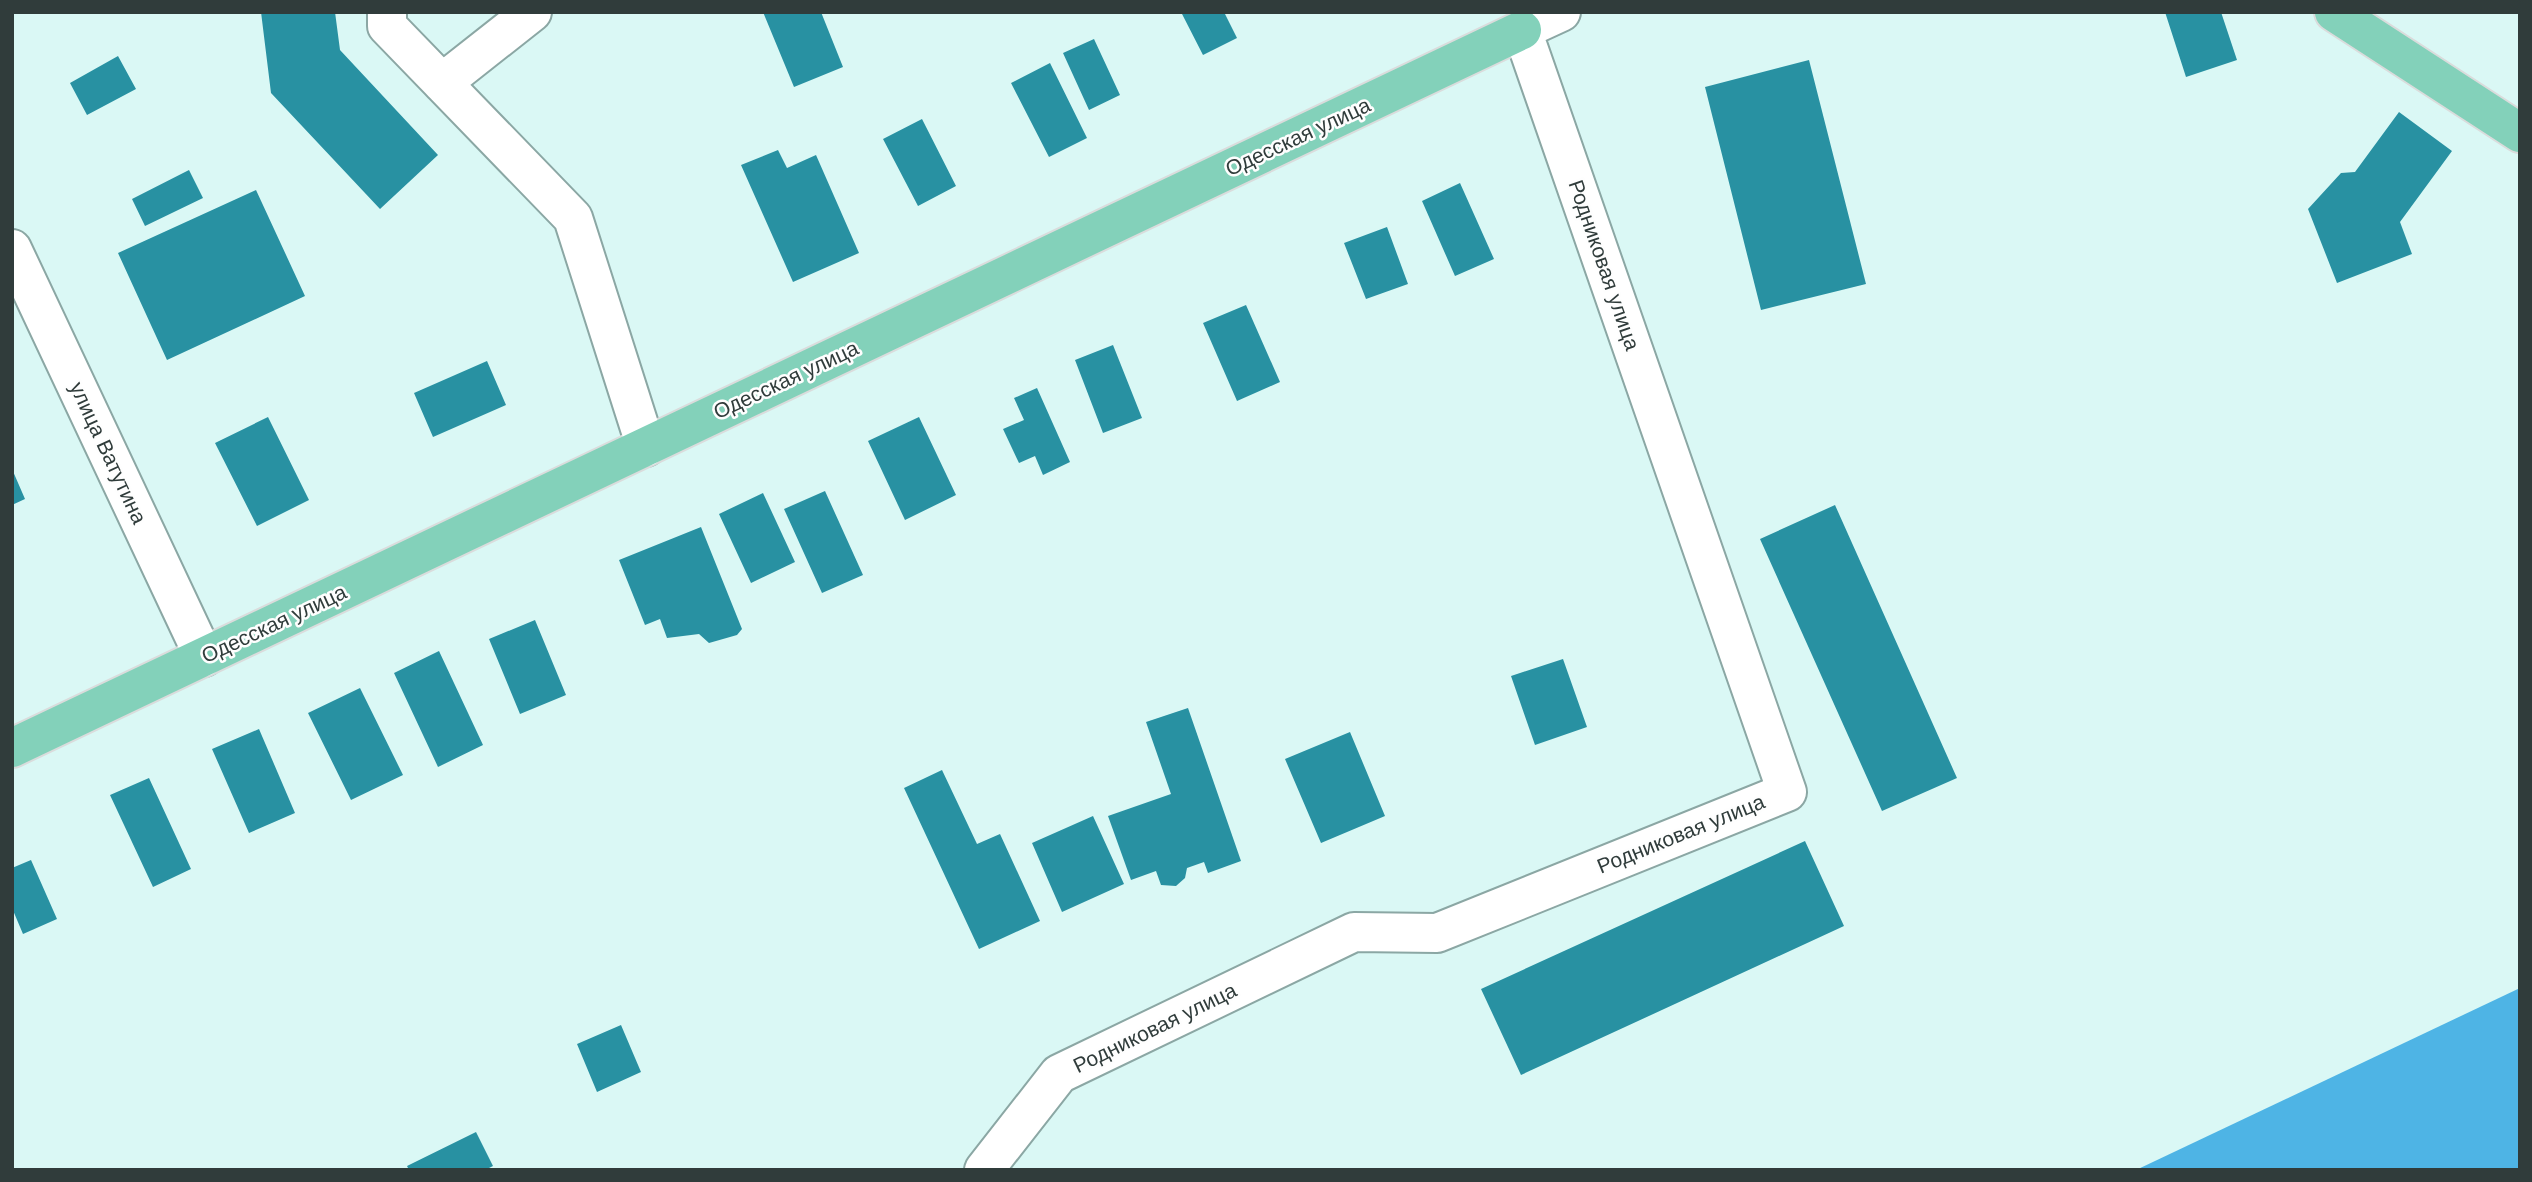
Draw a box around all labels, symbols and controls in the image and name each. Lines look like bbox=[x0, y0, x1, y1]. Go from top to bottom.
street label: Одесская улица bbox=[1222, 93, 1374, 180]
street label: Родниковая улица bbox=[1565, 177, 1645, 353]
street label: Одесская улица bbox=[710, 336, 862, 423]
street label: улица Ватутина bbox=[66, 378, 152, 528]
street label: Одесская улица bbox=[198, 580, 350, 667]
street label: Родниковая улица bbox=[1594, 789, 1768, 878]
street label: Родниковая улица bbox=[1070, 978, 1240, 1077]

